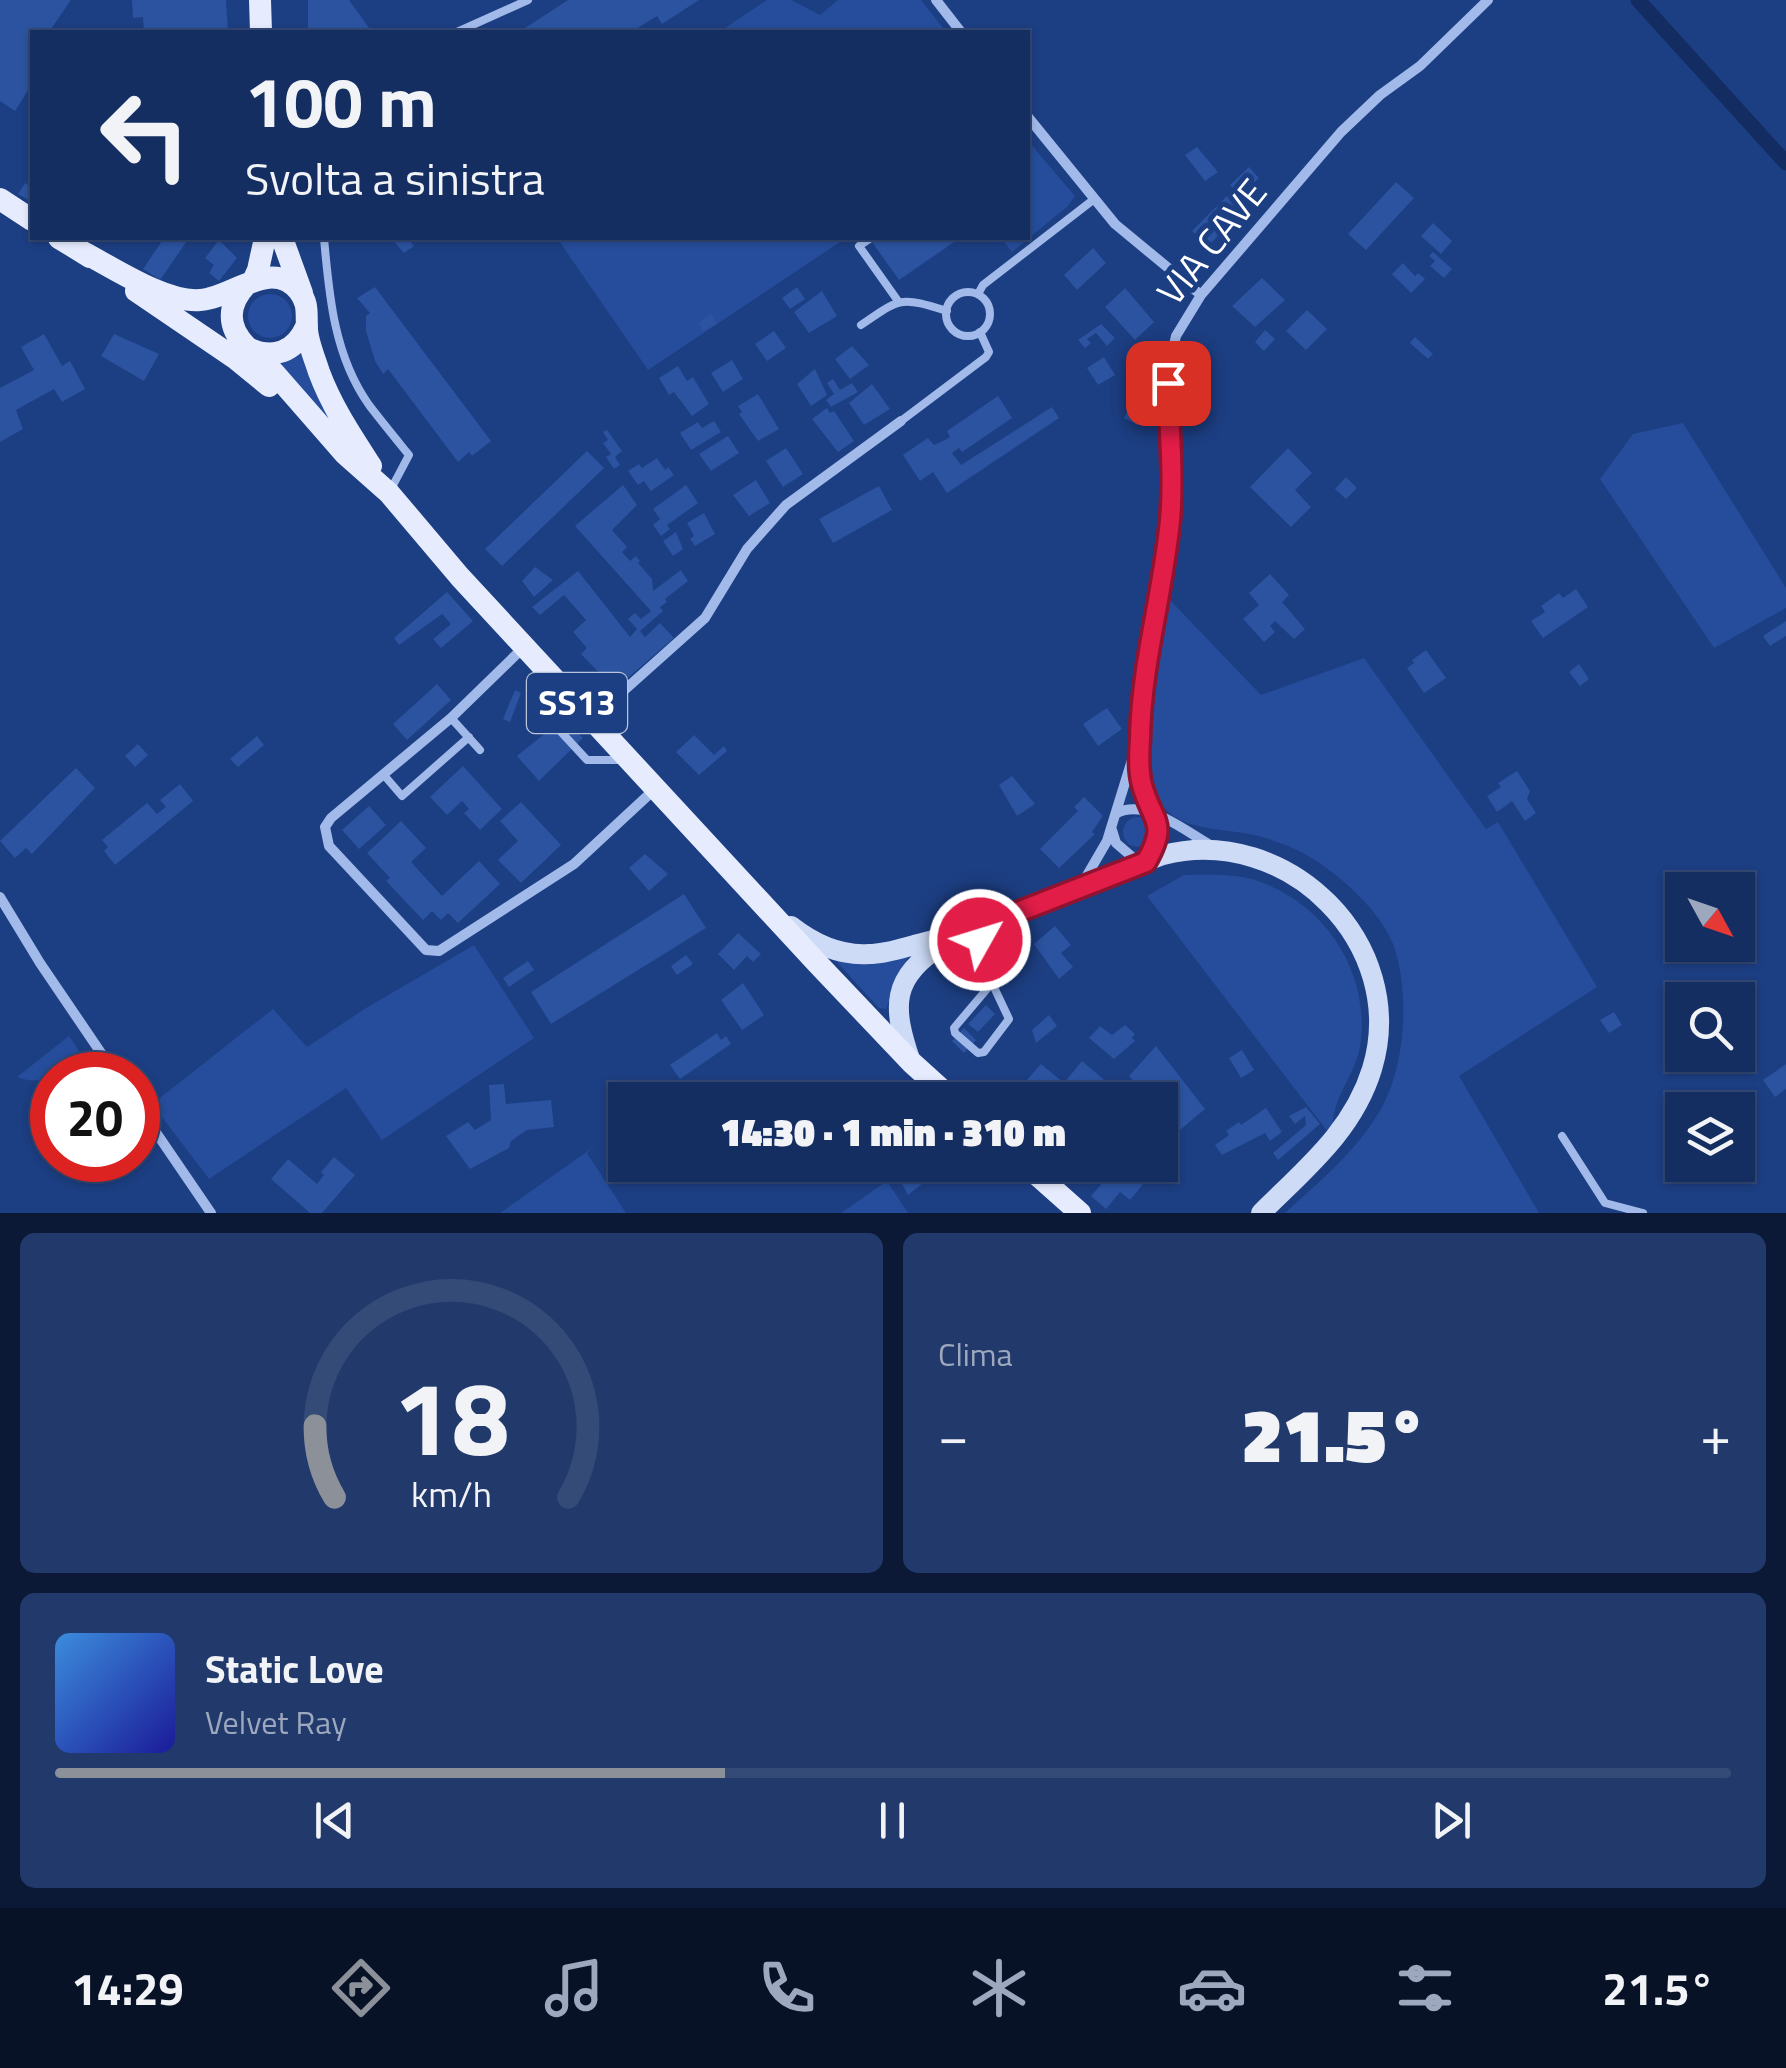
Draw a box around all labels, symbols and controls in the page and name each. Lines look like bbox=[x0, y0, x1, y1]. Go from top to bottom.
text: 100 m bbox=[245, 48, 437, 154]
icon: left bbox=[80, 70, 210, 200]
text: Svolta a sinistra bbox=[245, 144, 545, 212]
street label: VIA CAVE bbox=[1142, 166, 1280, 317]
pin bbox=[1126, 341, 1211, 426]
icon: arrive bbox=[1141, 356, 1196, 411]
road number: SS13 bbox=[527, 673, 627, 733]
north arrow bbox=[1665, 872, 1755, 962]
map controls bbox=[1665, 872, 1755, 1182]
position arrow bbox=[928, 888, 1032, 992]
button: search bbox=[1665, 982, 1755, 1072]
speed limit sign: 20 bbox=[30, 1052, 160, 1182]
button: layers bbox=[1665, 1092, 1755, 1182]
text: 14:30 · 1 min · 310 m bbox=[720, 1103, 1066, 1161]
text: Clima bbox=[938, 1330, 1013, 1378]
text: 18 bbox=[393, 1337, 510, 1495]
text: 21.5° bbox=[1241, 1377, 1428, 1491]
text: − bbox=[938, 1393, 969, 1476]
text: + bbox=[1700, 1393, 1731, 1476]
text: km/h bbox=[411, 1466, 492, 1521]
text: Static Love bbox=[205, 1640, 384, 1698]
text: Velvet Ray bbox=[205, 1698, 347, 1746]
icon: previous bbox=[307, 1793, 362, 1848]
icon: pause bbox=[865, 1793, 920, 1848]
icon: next bbox=[1424, 1793, 1479, 1848]
icon: directions bbox=[326, 1953, 396, 2023]
icon: music bbox=[539, 1953, 609, 2023]
icon: phone bbox=[752, 1953, 822, 2023]
icon: climate bbox=[964, 1953, 1034, 2023]
icon: car bbox=[1177, 1953, 1247, 2023]
icon: filters bbox=[1390, 1953, 1460, 2023]
text: 14:29 bbox=[71, 1954, 184, 2022]
text: 21.5° bbox=[1602, 1954, 1715, 2022]

